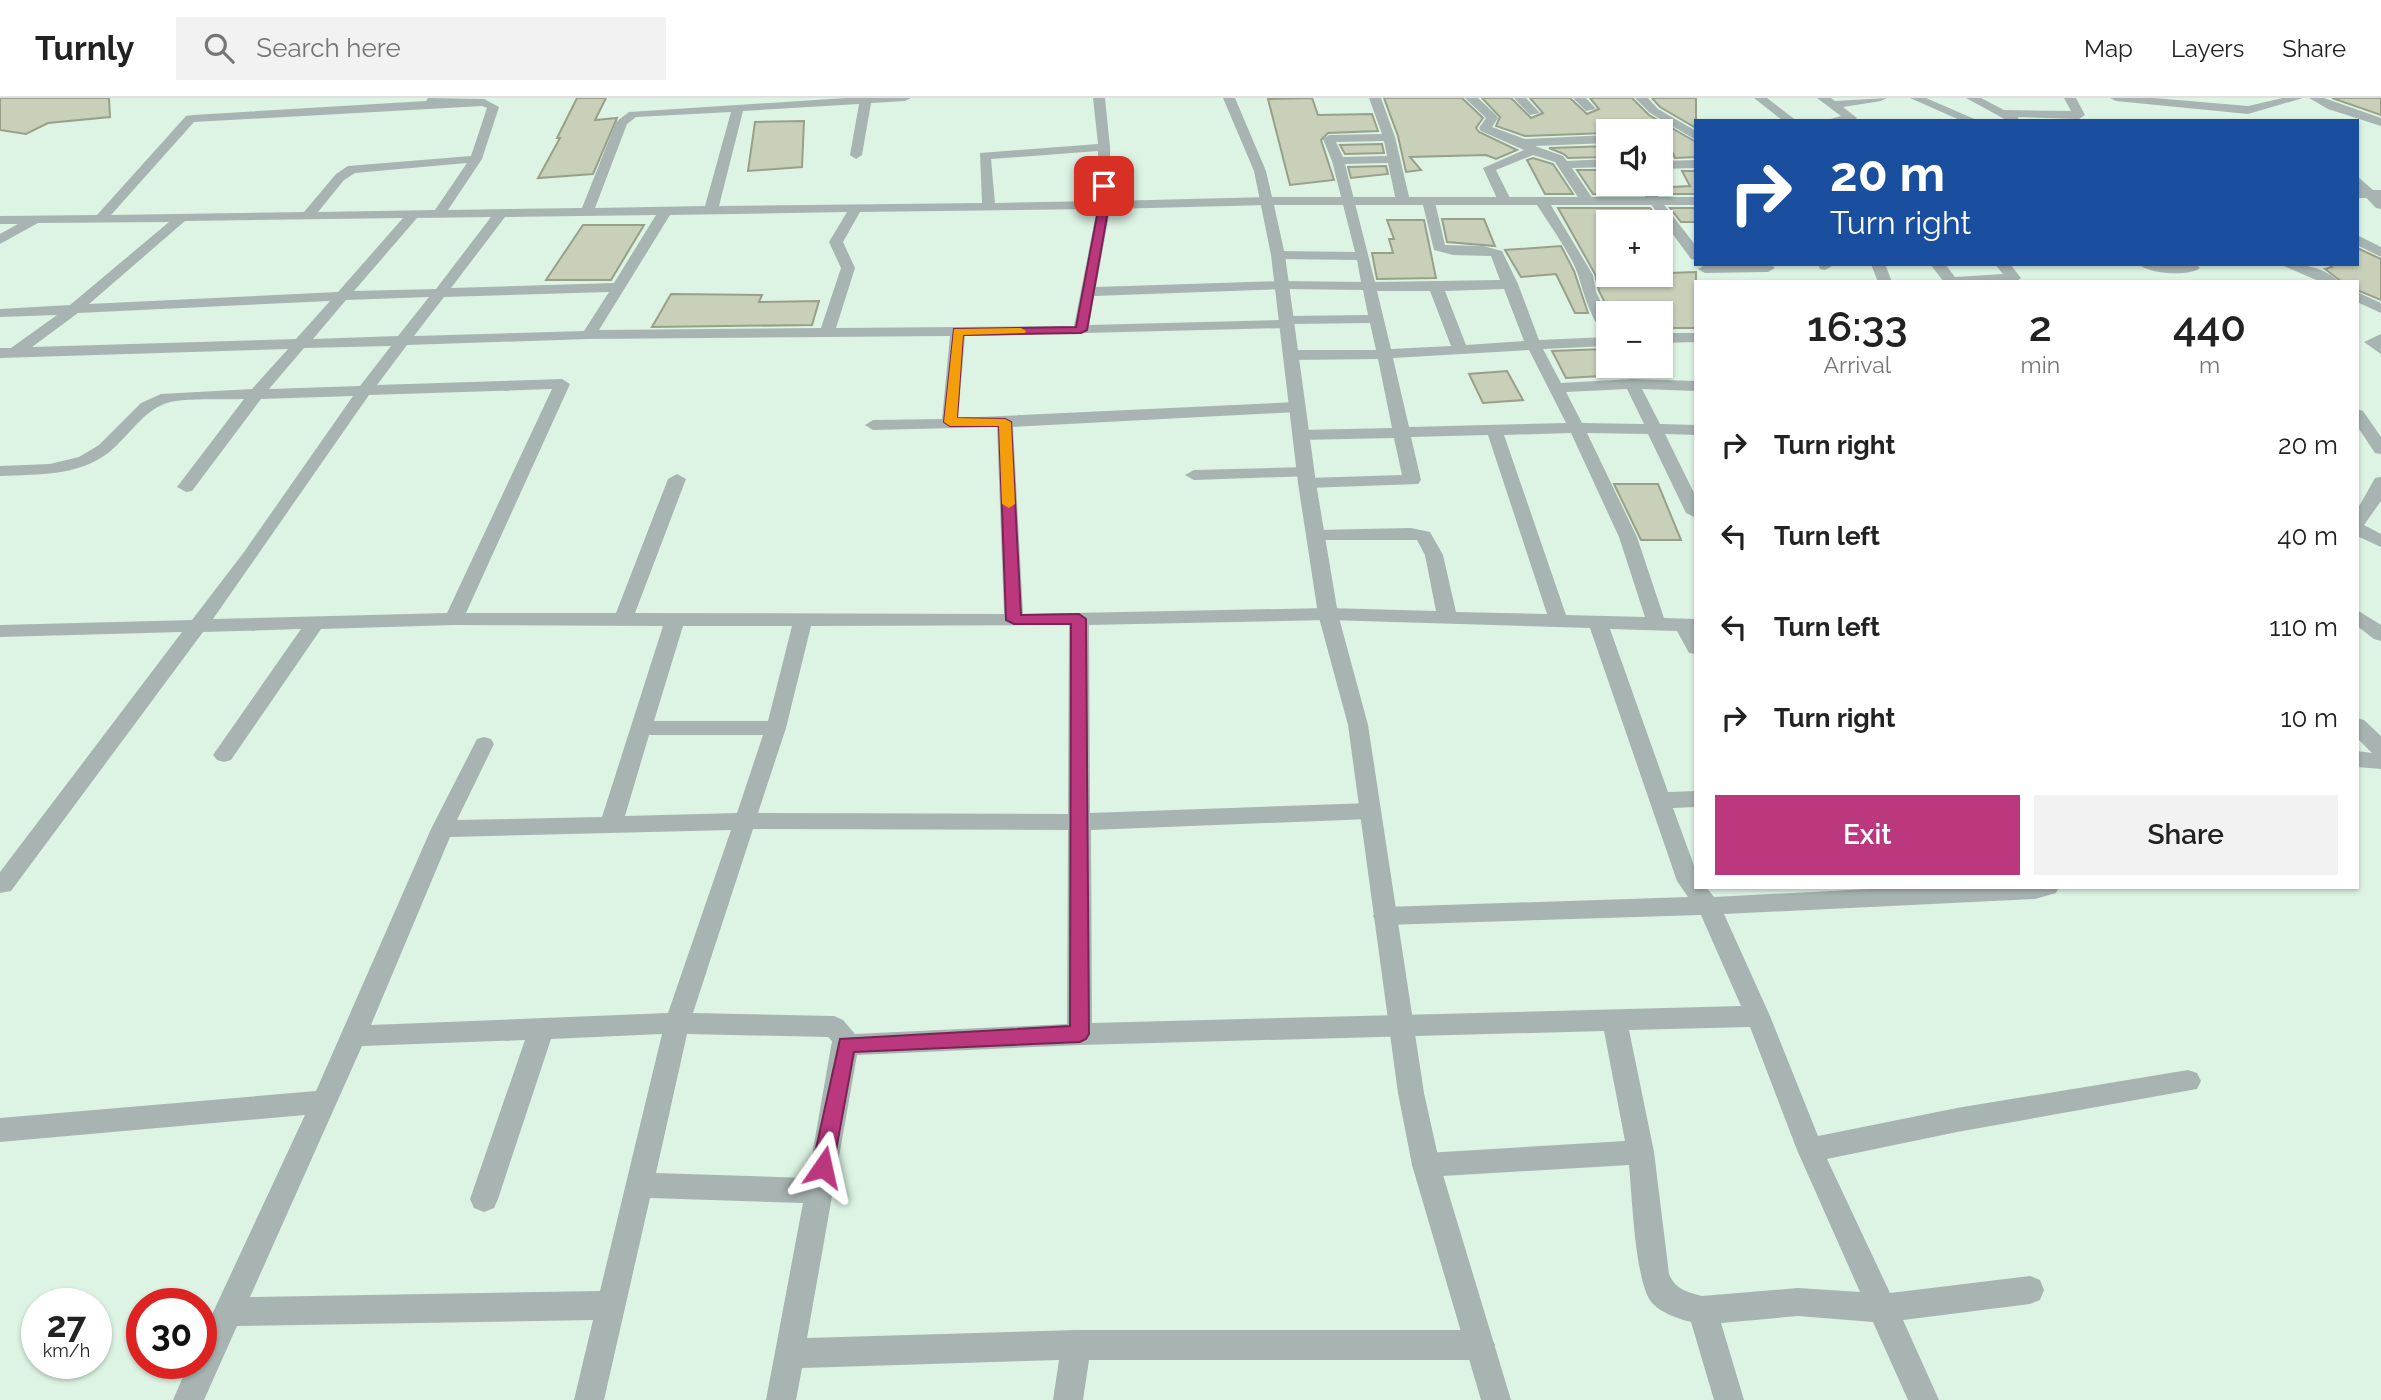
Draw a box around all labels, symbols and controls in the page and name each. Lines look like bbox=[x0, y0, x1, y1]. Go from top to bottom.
search box bbox=[176, 17, 666, 80]
text: Turnly bbox=[35, 29, 134, 68]
icon: search bbox=[200, 29, 238, 67]
text: Search here bbox=[256, 33, 401, 63]
text: Map bbox=[2084, 34, 2133, 63]
text: Layers bbox=[2171, 34, 2244, 63]
text: Share bbox=[2282, 34, 2346, 63]
map controls bbox=[1596, 119, 1673, 378]
button: sound bbox=[1596, 119, 1673, 196]
text: 20 m bbox=[1830, 145, 1945, 202]
icon: right bbox=[1715, 147, 1806, 238]
pin bbox=[1074, 156, 1134, 216]
icon: arrive bbox=[1085, 167, 1123, 205]
text: Turn right bbox=[1830, 204, 1971, 241]
button: + bbox=[1596, 210, 1673, 287]
button: − bbox=[1596, 301, 1673, 378]
text: 16:33 bbox=[1807, 302, 1908, 351]
text: 2 bbox=[2029, 302, 2052, 351]
text: 440 bbox=[2173, 302, 2246, 351]
text: Arrival bbox=[1824, 351, 1891, 378]
text: min bbox=[2021, 351, 2060, 378]
text: m bbox=[2199, 351, 2220, 378]
icon: right bbox=[1715, 426, 1753, 464]
text: Turn right bbox=[1774, 430, 1895, 460]
text: 20 m bbox=[2278, 430, 2338, 460]
icon: left bbox=[1715, 517, 1753, 555]
text: Turn left bbox=[1774, 521, 1880, 551]
text: 40 m bbox=[2277, 521, 2338, 551]
icon: left bbox=[1715, 608, 1753, 646]
text: Turn left bbox=[1774, 612, 1880, 642]
text: 110 m bbox=[2269, 612, 2338, 642]
icon: right bbox=[1715, 699, 1753, 737]
text: Turn right bbox=[1774, 703, 1895, 733]
text: 10 m bbox=[2280, 703, 2338, 733]
button: Exit bbox=[1715, 795, 2020, 875]
button: Share bbox=[2034, 795, 2338, 875]
position arrow bbox=[786, 1130, 860, 1204]
speed limit sign: 30 bbox=[126, 1288, 217, 1379]
text: 27 bbox=[47, 1304, 86, 1345]
text: km/h bbox=[43, 1340, 90, 1361]

